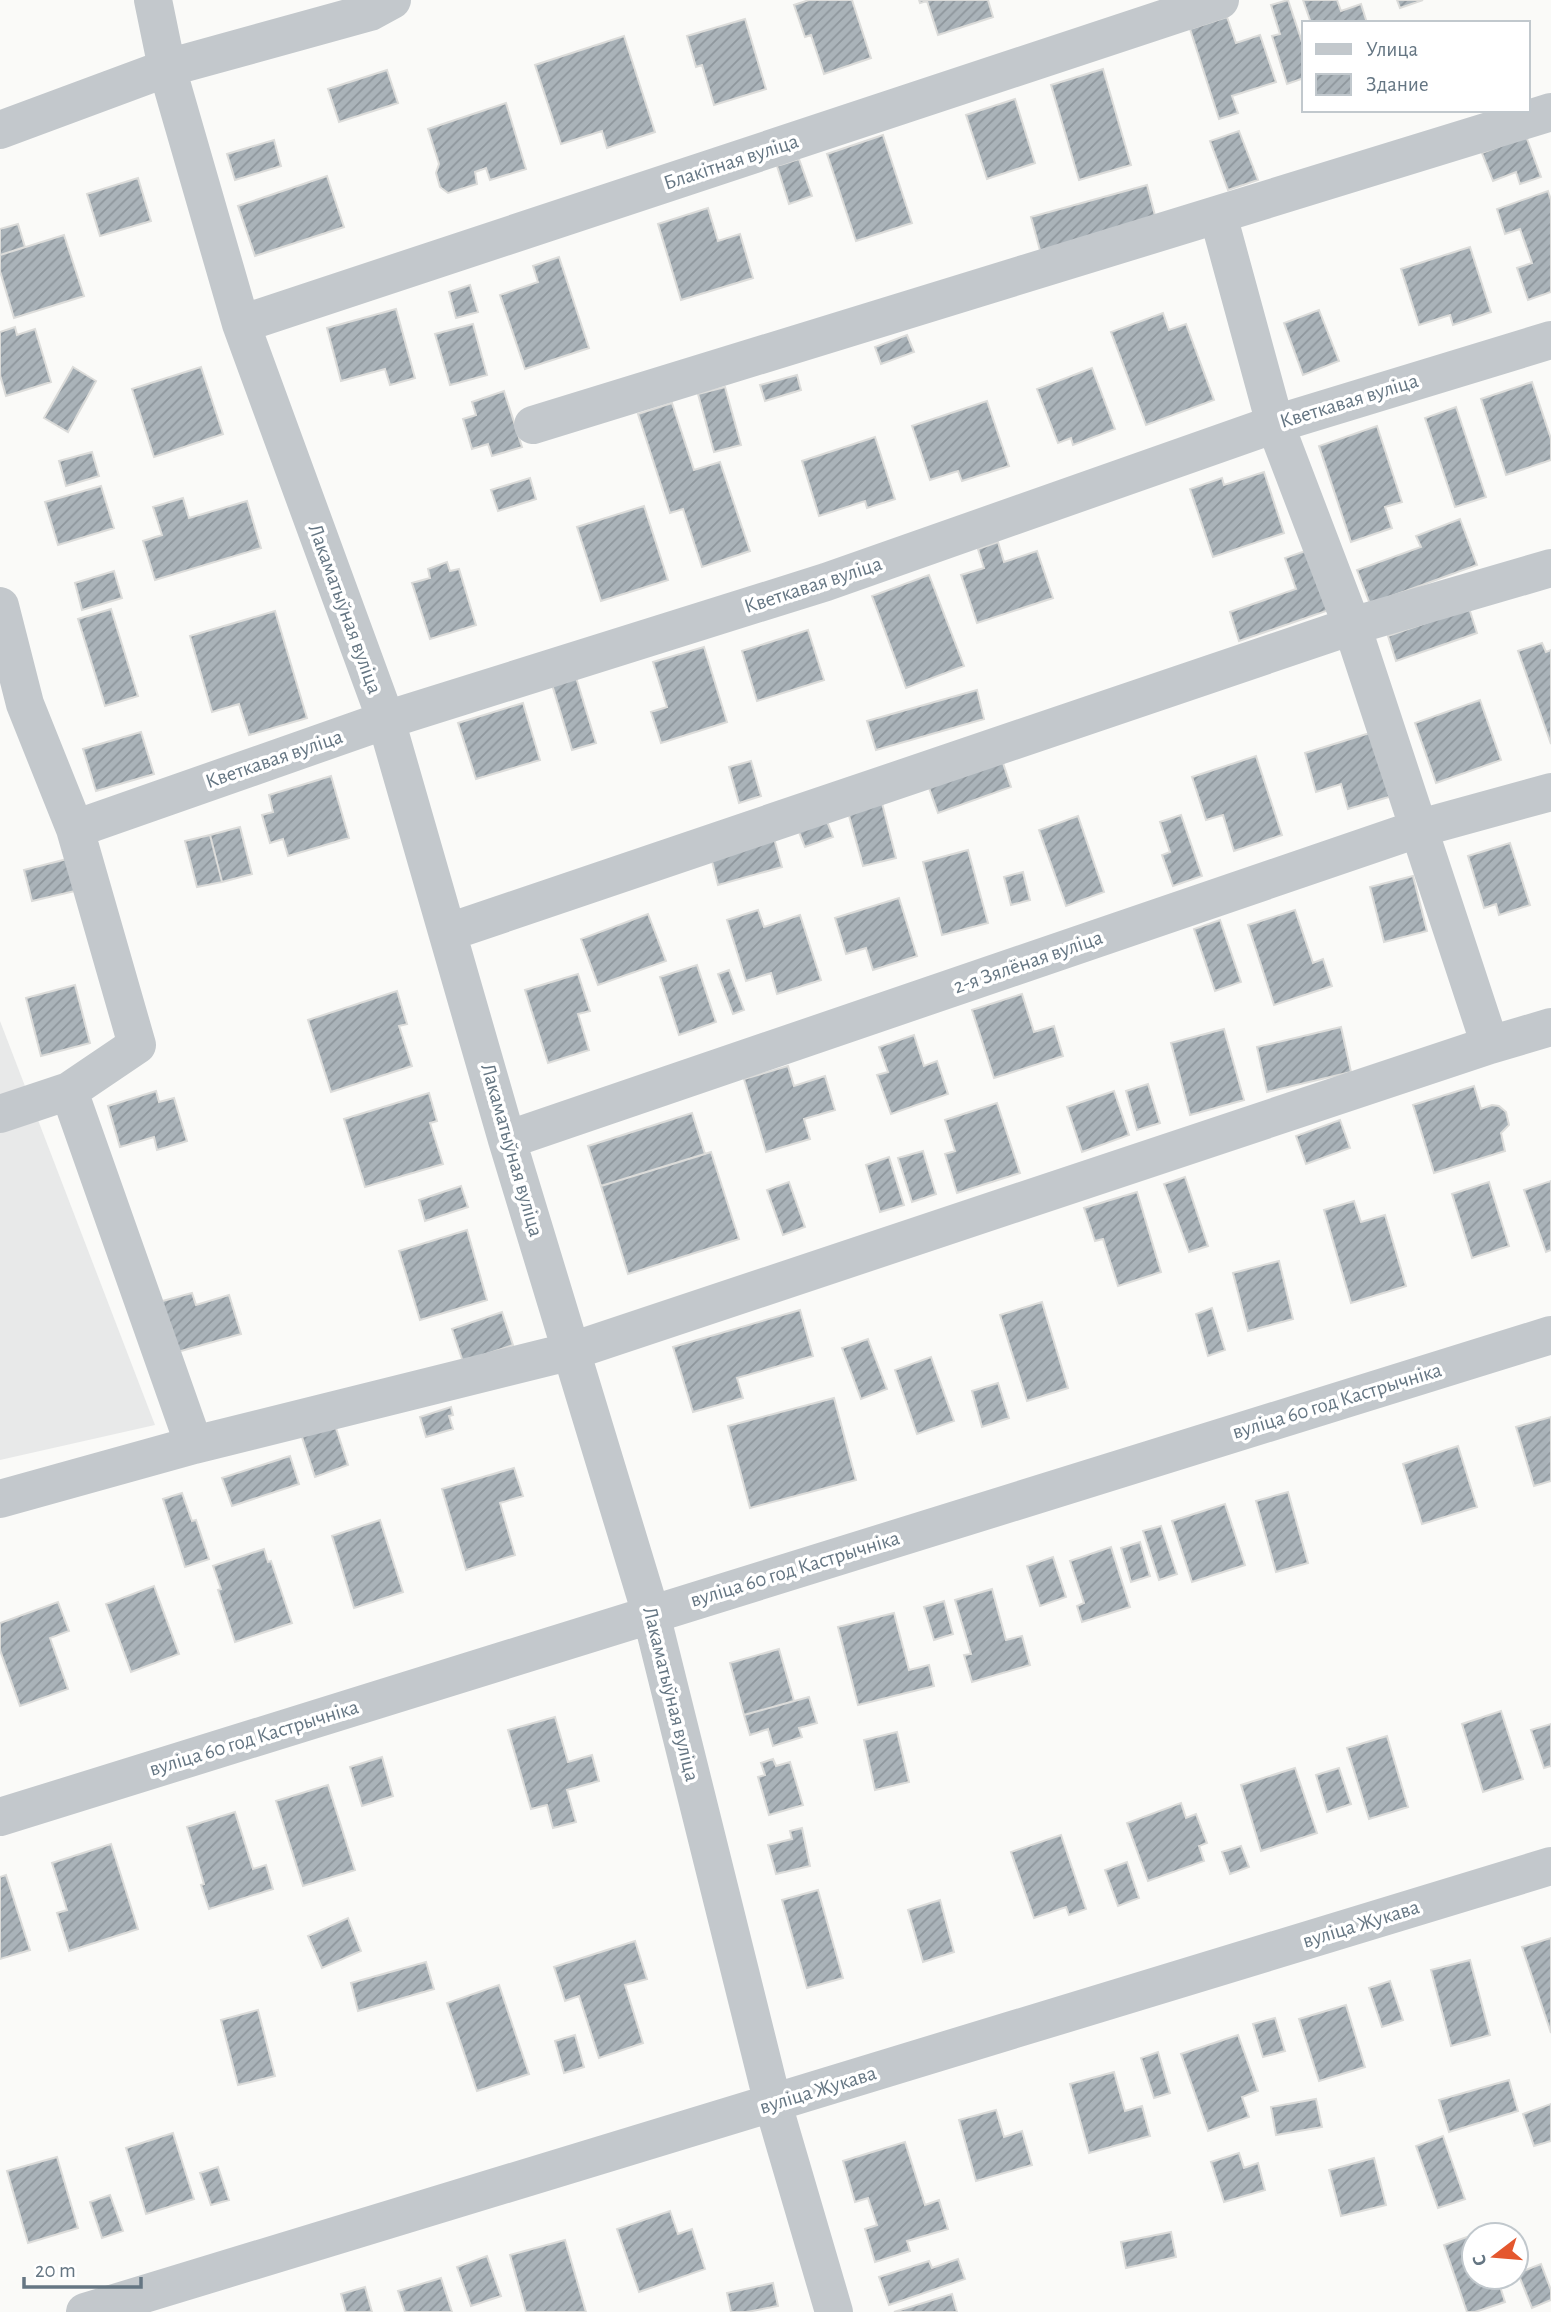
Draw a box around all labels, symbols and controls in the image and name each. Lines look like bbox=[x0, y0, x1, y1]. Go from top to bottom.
legend bbox=[1302, 21, 1530, 112]
text: Улица bbox=[1366, 39, 1419, 60]
text: Здание bbox=[1366, 74, 1429, 95]
street label: Блакітная вуліца bbox=[661, 130, 801, 194]
street label: Кветкавая вуліца bbox=[1277, 370, 1421, 432]
street label: Лакаматыўная вуліца bbox=[305, 521, 386, 697]
street label: Кветкавая вуліца bbox=[741, 553, 885, 617]
street label: Кветкавая вуліца bbox=[203, 726, 346, 792]
street label: 2-я Зялёная вуліца bbox=[951, 926, 1106, 997]
street label: Лакаматыўная вуліца bbox=[477, 1061, 547, 1239]
street label: вуліца 60 год Кастрычніка bbox=[1230, 1359, 1445, 1443]
street label: вуліца 60 год Кастрычніка bbox=[688, 1527, 903, 1611]
street label: Лакаматыўная вуліца bbox=[639, 1605, 703, 1784]
street label: вуліца 60 год Кастрычніка bbox=[147, 1696, 362, 1780]
street label: вуліца Жукава bbox=[1300, 1896, 1422, 1952]
street label: вуліца Жукава bbox=[757, 2062, 879, 2118]
north arrow bbox=[1460, 2221, 1530, 2291]
scale bar bbox=[24, 2246, 142, 2290]
text: С bbox=[1470, 2253, 1491, 2268]
text: 20 m bbox=[35, 2260, 76, 2281]

